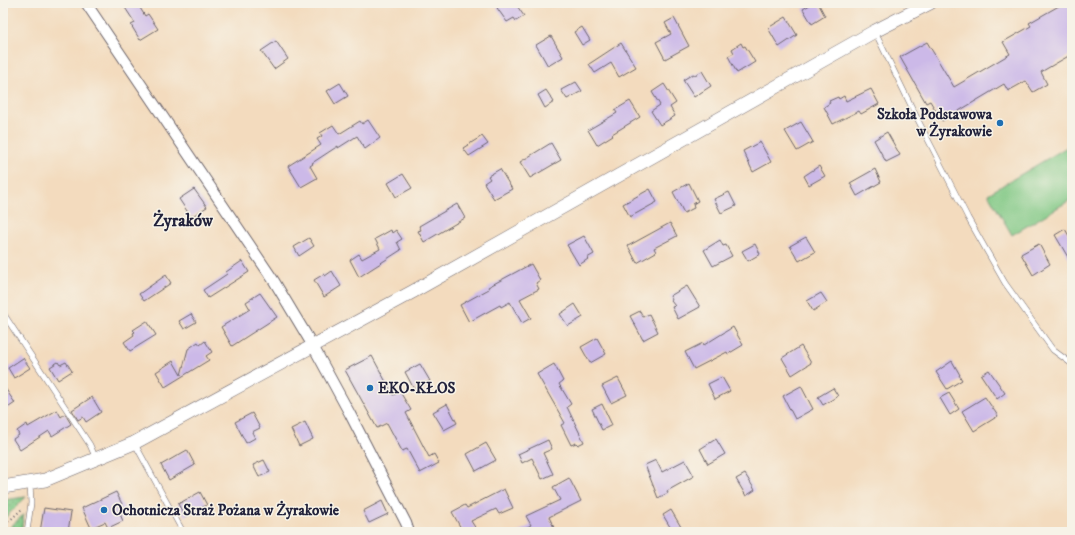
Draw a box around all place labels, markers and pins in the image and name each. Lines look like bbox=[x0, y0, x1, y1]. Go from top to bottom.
place label: Szkoła Podstawowa w Żyrakowie bbox=[877, 105, 993, 141]
marker: Szkoła Podstawowa w Żyrakowie bbox=[995, 118, 1005, 128]
place label: EKO-KŁOS bbox=[378, 379, 456, 398]
marker: EKO-KŁOS bbox=[365, 383, 375, 393]
place label: Ochotnicza Straż Pożana w Żyrakowie bbox=[112, 500, 340, 520]
marker: Ochotnicza Straż Pożana w Żyrakowie bbox=[99, 505, 109, 515]

